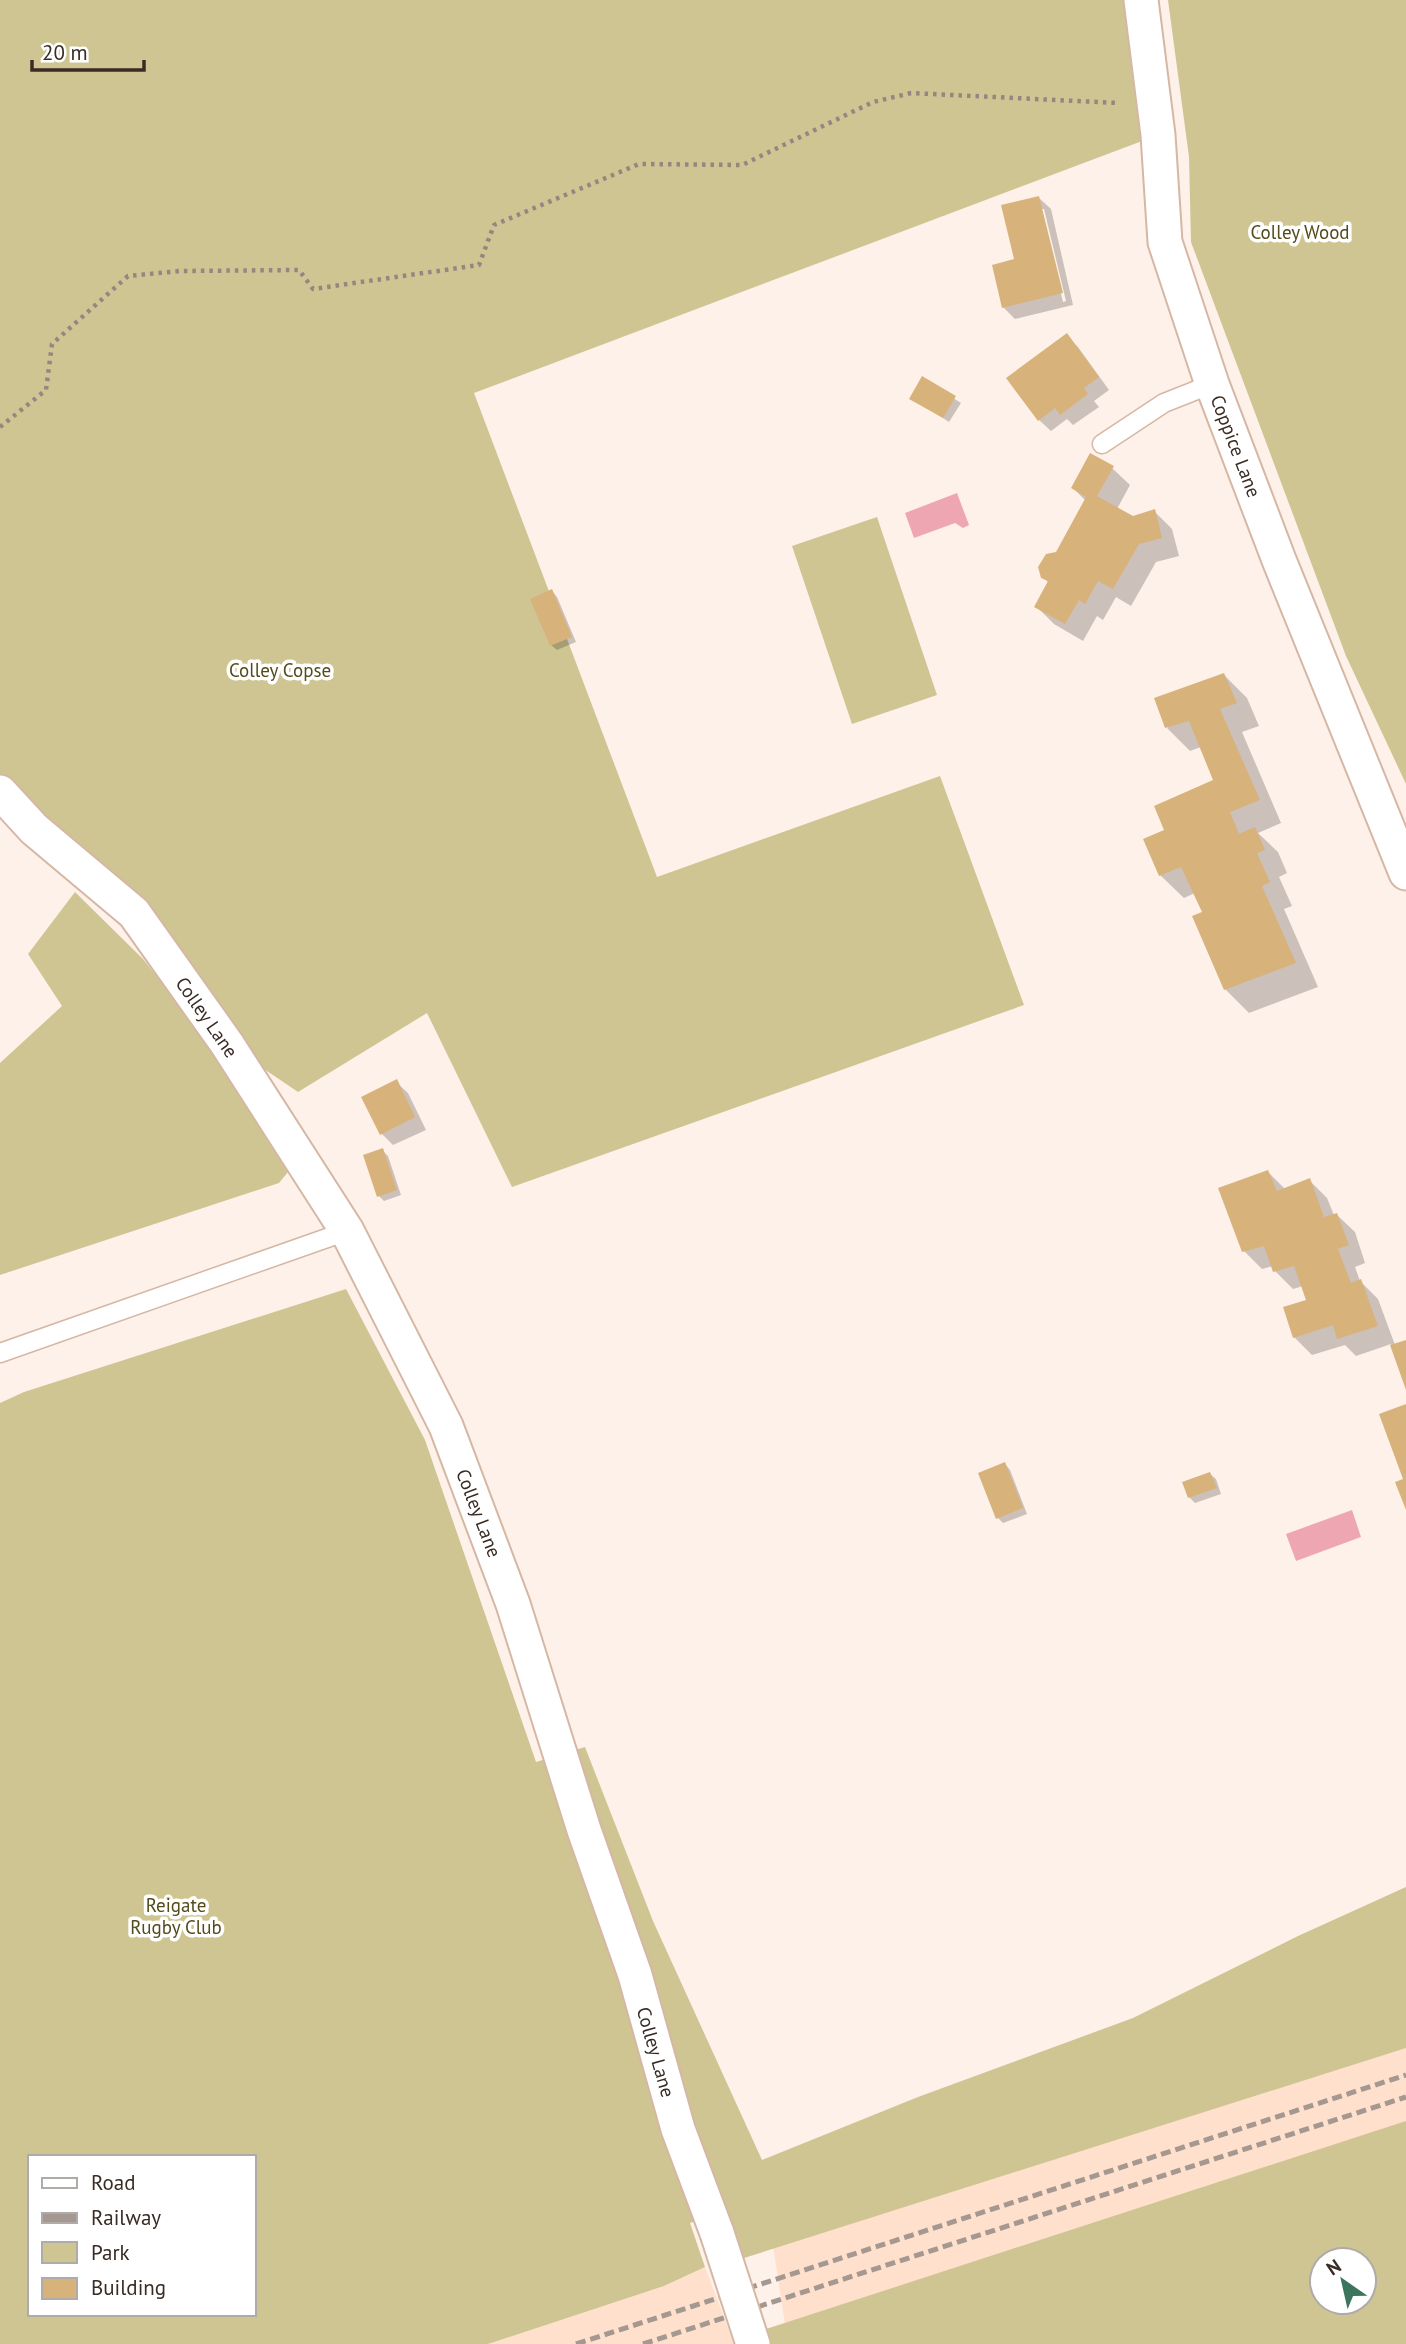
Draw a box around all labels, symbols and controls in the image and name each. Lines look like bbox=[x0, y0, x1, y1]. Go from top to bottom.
scale bar bbox=[32, 28, 144, 72]
text: 20 m bbox=[42, 39, 88, 66]
park label: Colley Wood bbox=[1250, 220, 1350, 244]
street label: Coppice Lane bbox=[1205, 391, 1267, 501]
park label: Colley Copse bbox=[229, 658, 331, 682]
street label: Colley Lane bbox=[171, 972, 243, 1062]
street label: Colley Lane bbox=[451, 1465, 507, 1561]
park label: Reigate Rugby Club bbox=[130, 1893, 222, 1939]
street label: Colley Lane bbox=[632, 2004, 680, 2100]
legend bbox=[28, 2155, 256, 2316]
text: Road bbox=[91, 2169, 135, 2196]
text: Railway bbox=[91, 2204, 161, 2231]
text: Park bbox=[91, 2239, 130, 2266]
north arrow bbox=[1308, 2246, 1378, 2316]
text: N bbox=[1322, 2253, 1345, 2280]
text: Building bbox=[91, 2274, 166, 2301]

